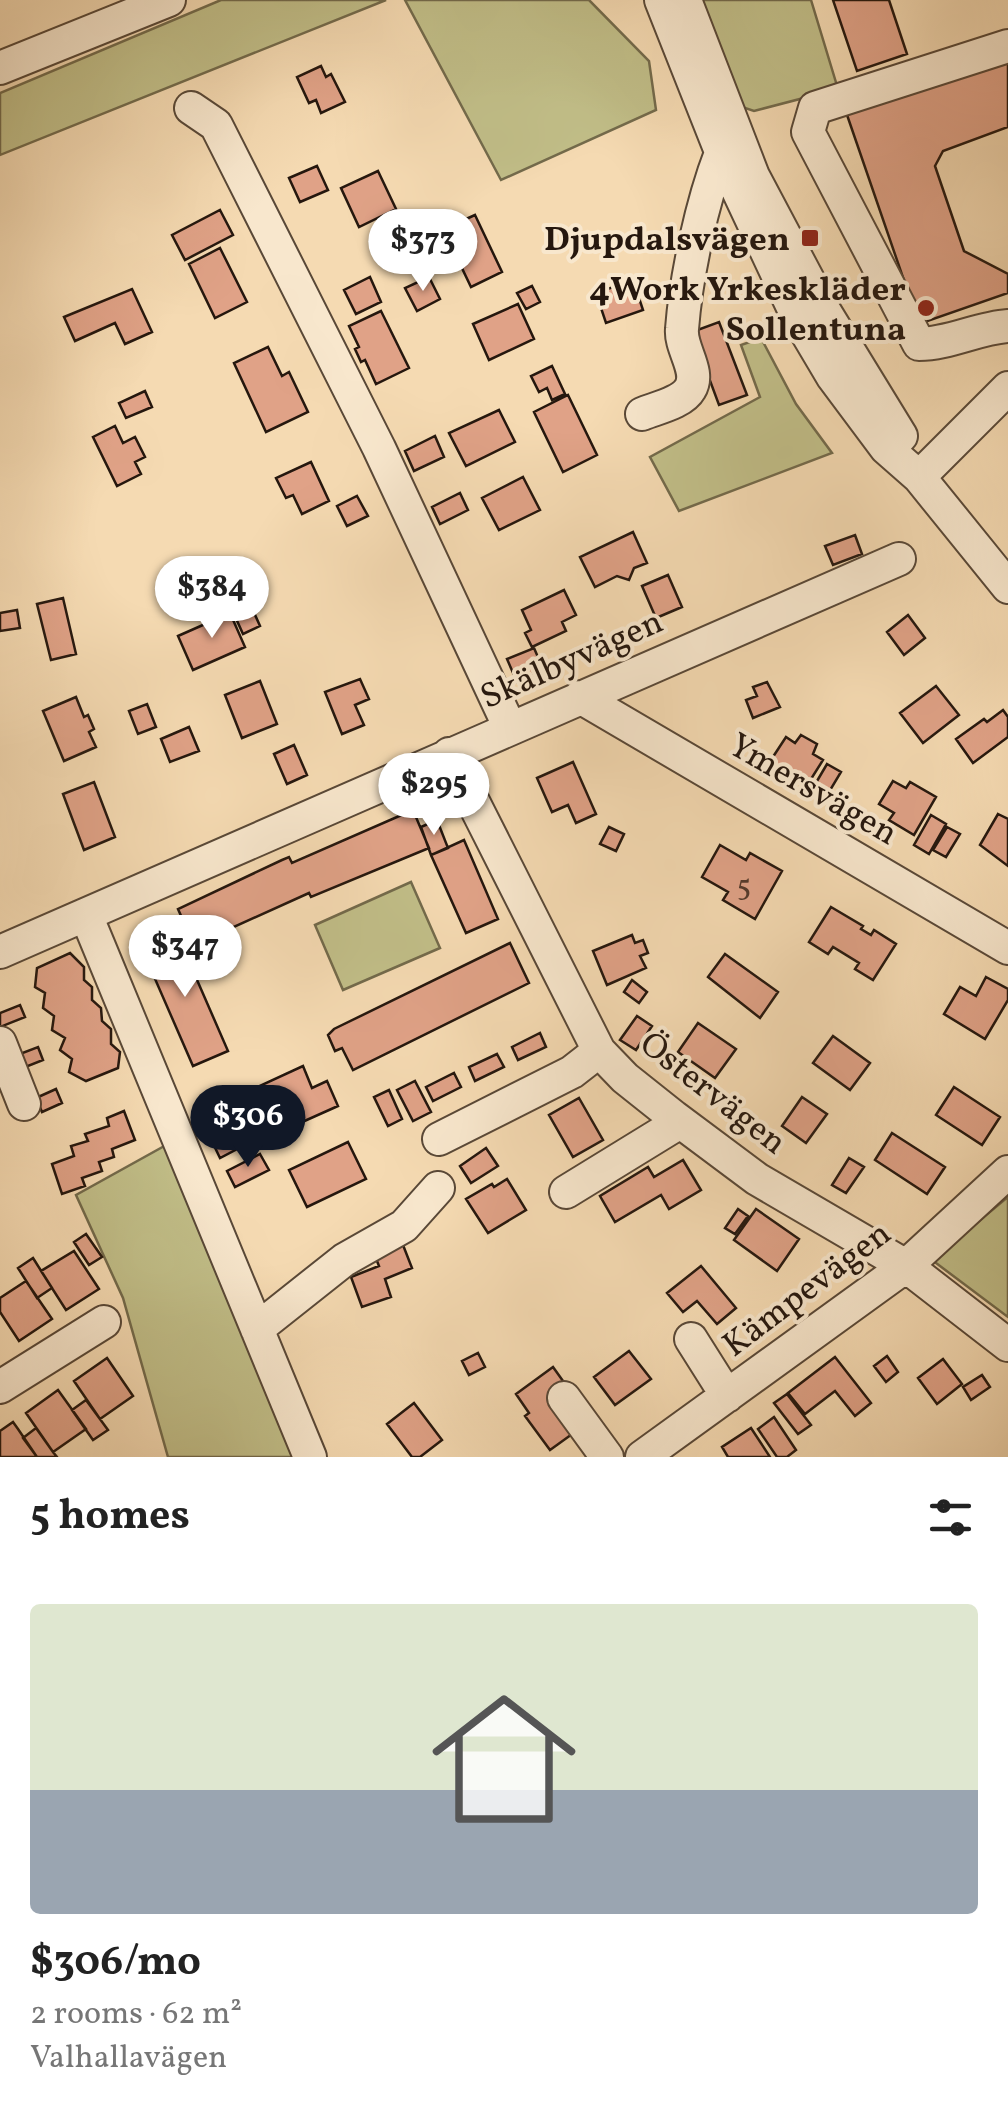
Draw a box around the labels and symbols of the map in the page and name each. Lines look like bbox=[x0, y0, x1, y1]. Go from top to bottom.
pin: $373 bbox=[364, 209, 482, 294]
place label: Djupdalsvägen bbox=[544, 217, 790, 265]
marker: Djupdalsvägen bbox=[799, 227, 821, 249]
place label: 4Work Yrkeskläder Sollentuna bbox=[589, 267, 906, 355]
marker: 4Work Yrkeskläder Sollentuna bbox=[915, 297, 937, 319]
pin: $384 bbox=[153, 556, 271, 641]
street label: Skälbyvägen bbox=[473, 599, 671, 722]
street label: Ymersvägen bbox=[719, 723, 906, 858]
pin: $295 bbox=[375, 753, 493, 838]
house number: 5 bbox=[737, 866, 751, 908]
pin: $347 bbox=[126, 915, 244, 1000]
street label: Östervägen bbox=[628, 1022, 796, 1167]
pin: $306 bbox=[189, 1085, 307, 1170]
street label: Kämpevägen bbox=[714, 1211, 902, 1370]

